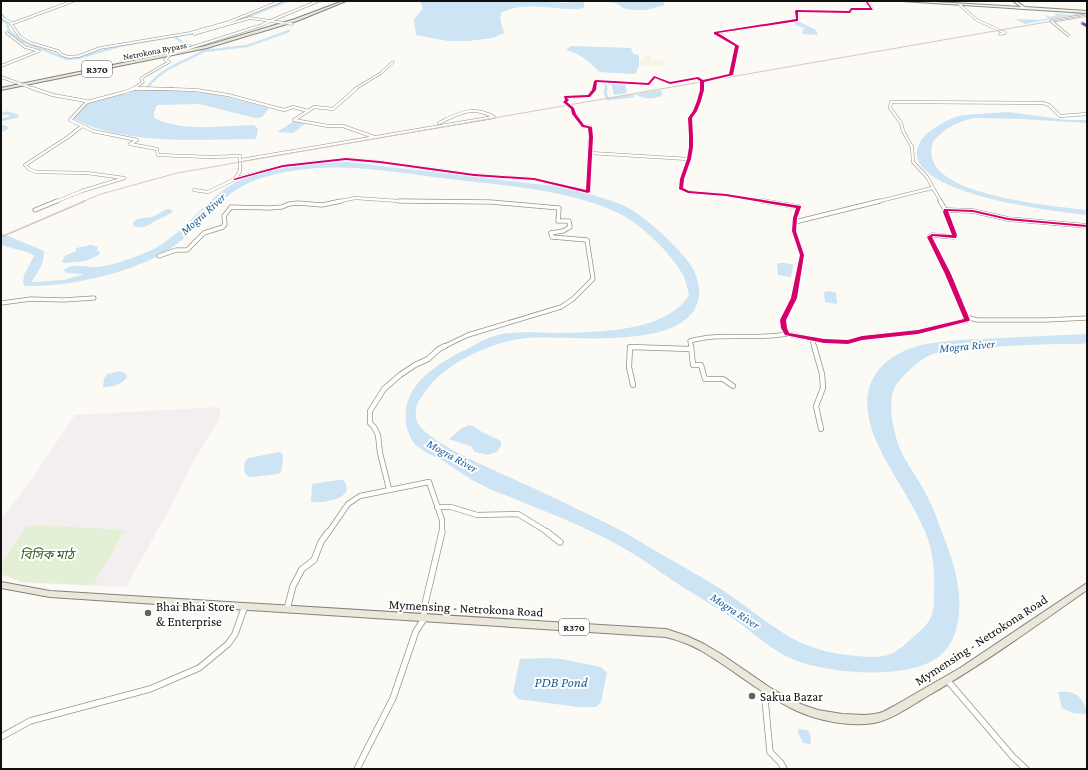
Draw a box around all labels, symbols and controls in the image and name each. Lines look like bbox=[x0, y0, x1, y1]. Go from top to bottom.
street label: Netrokona Bypass bbox=[122, 40, 188, 62]
road number: R370 bbox=[82, 61, 112, 77]
water label: Mogra River bbox=[177, 190, 229, 239]
water label: Mogra River bbox=[938, 337, 996, 355]
water label: Mogra River bbox=[423, 436, 480, 476]
park label: বিসিক মাঠ bbox=[20, 547, 77, 562]
water label: Mogra River bbox=[707, 589, 763, 632]
street label: Mymensing - Netrokona Road bbox=[912, 591, 1050, 688]
street label: Mymensing - Netrokona Road bbox=[388, 596, 544, 620]
place label: Bhai Bhai Store & Enterprise bbox=[156, 599, 235, 629]
marker: Bhai Bhai Store & Enterprise bbox=[143, 608, 153, 618]
road number: R370 bbox=[559, 619, 589, 635]
water label: PDB Pond bbox=[534, 674, 588, 690]
place label: Sakua Bazar bbox=[760, 689, 823, 704]
marker: Sakua Bazar bbox=[747, 691, 757, 701]

